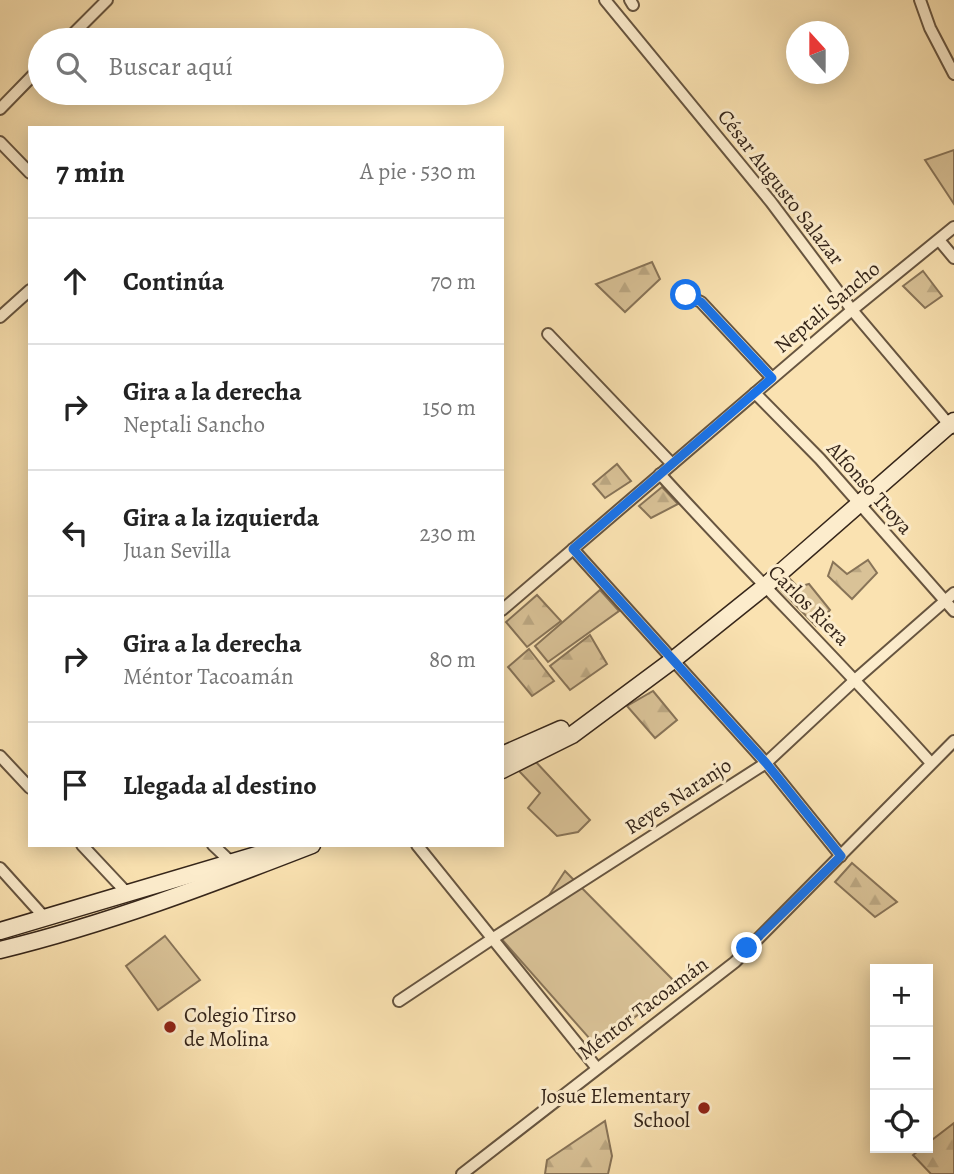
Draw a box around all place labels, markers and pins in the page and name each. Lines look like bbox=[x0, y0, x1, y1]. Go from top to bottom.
place label: Colegio Tirso de Molina bbox=[184, 1001, 296, 1053]
marker: Colegio Tirso de Molina bbox=[162, 1019, 178, 1035]
place label: Josue Elementary School bbox=[540, 1082, 691, 1134]
marker: Josue Elementary School bbox=[696, 1100, 712, 1116]

